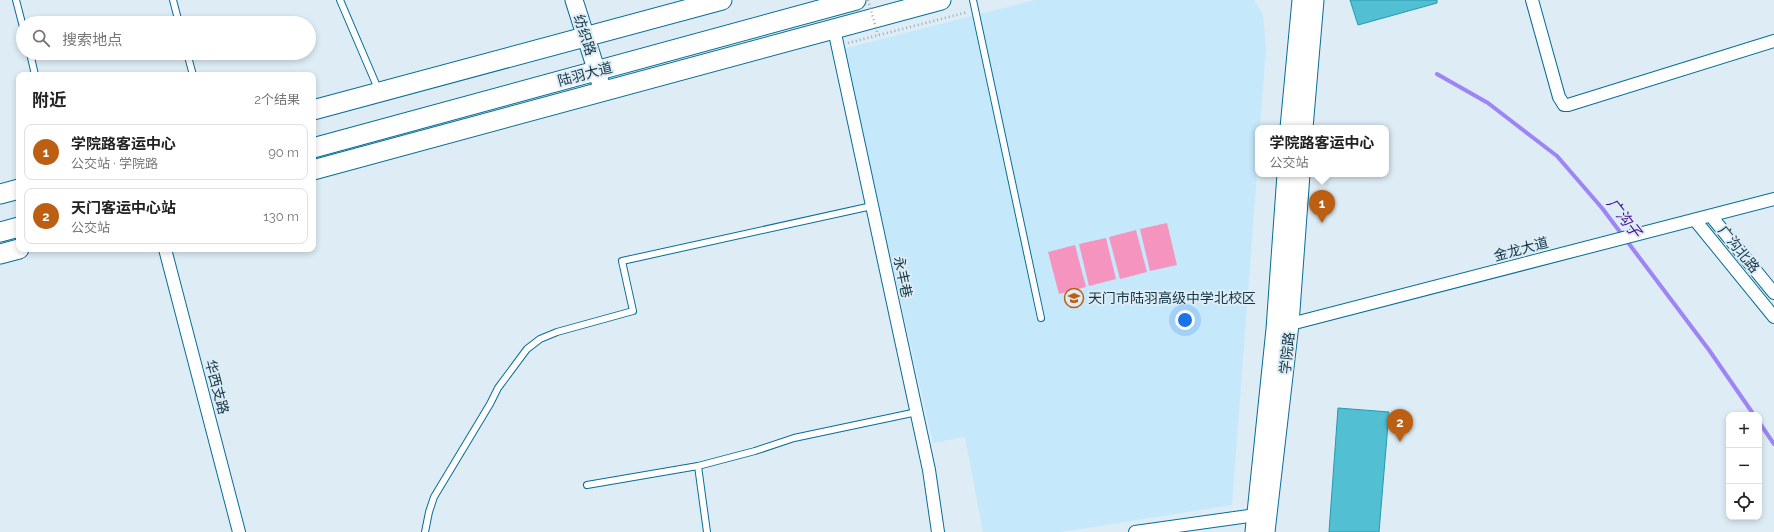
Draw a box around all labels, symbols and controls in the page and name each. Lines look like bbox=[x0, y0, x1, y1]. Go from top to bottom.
street label: 纺织路 bbox=[571, 13, 599, 57]
search box bbox=[16, 16, 316, 60]
icon: search bbox=[30, 27, 52, 49]
text: 搜索地点 bbox=[62, 31, 122, 49]
street label: 陆羽大道 bbox=[556, 59, 614, 89]
text: 附近 bbox=[32, 90, 66, 110]
text: 2个结果 bbox=[254, 92, 300, 107]
popup bbox=[1255, 125, 1389, 177]
text: 学院路客运中心 bbox=[1269, 134, 1375, 152]
text: 学院路客运中心 bbox=[71, 135, 176, 153]
text: 1 bbox=[43, 145, 49, 160]
text: 90 m bbox=[268, 145, 299, 160]
text: 公交站 bbox=[1269, 155, 1309, 170]
text: 公交站 · 学院路 bbox=[71, 156, 158, 171]
pin: 1 bbox=[1309, 190, 1335, 223]
water label: 广沟子 bbox=[1603, 195, 1646, 242]
text: 天门客运中心站 bbox=[71, 199, 176, 217]
text: 2 bbox=[42, 209, 50, 224]
text: 130 m bbox=[263, 209, 299, 224]
text: 公交站 bbox=[71, 220, 110, 235]
street label: 广沟北路 bbox=[1715, 222, 1763, 276]
street label: 金龙大道 bbox=[1492, 234, 1550, 264]
street label: 永丰巷 bbox=[891, 255, 915, 299]
school or university icon: 天门市陆羽高级中学北校区 bbox=[1063, 287, 1085, 309]
place label: 天门市陆羽高级中学北校区 bbox=[1088, 290, 1256, 306]
your location bbox=[1175, 310, 1195, 330]
street label: 学院路 bbox=[1277, 331, 1297, 375]
street label: 华西支路 bbox=[202, 358, 232, 416]
pin: 2 bbox=[1387, 409, 1413, 442]
map controls bbox=[1726, 412, 1762, 520]
button: + bbox=[1726, 412, 1762, 448]
button: − bbox=[1726, 448, 1762, 484]
button: locate bbox=[1726, 484, 1762, 520]

